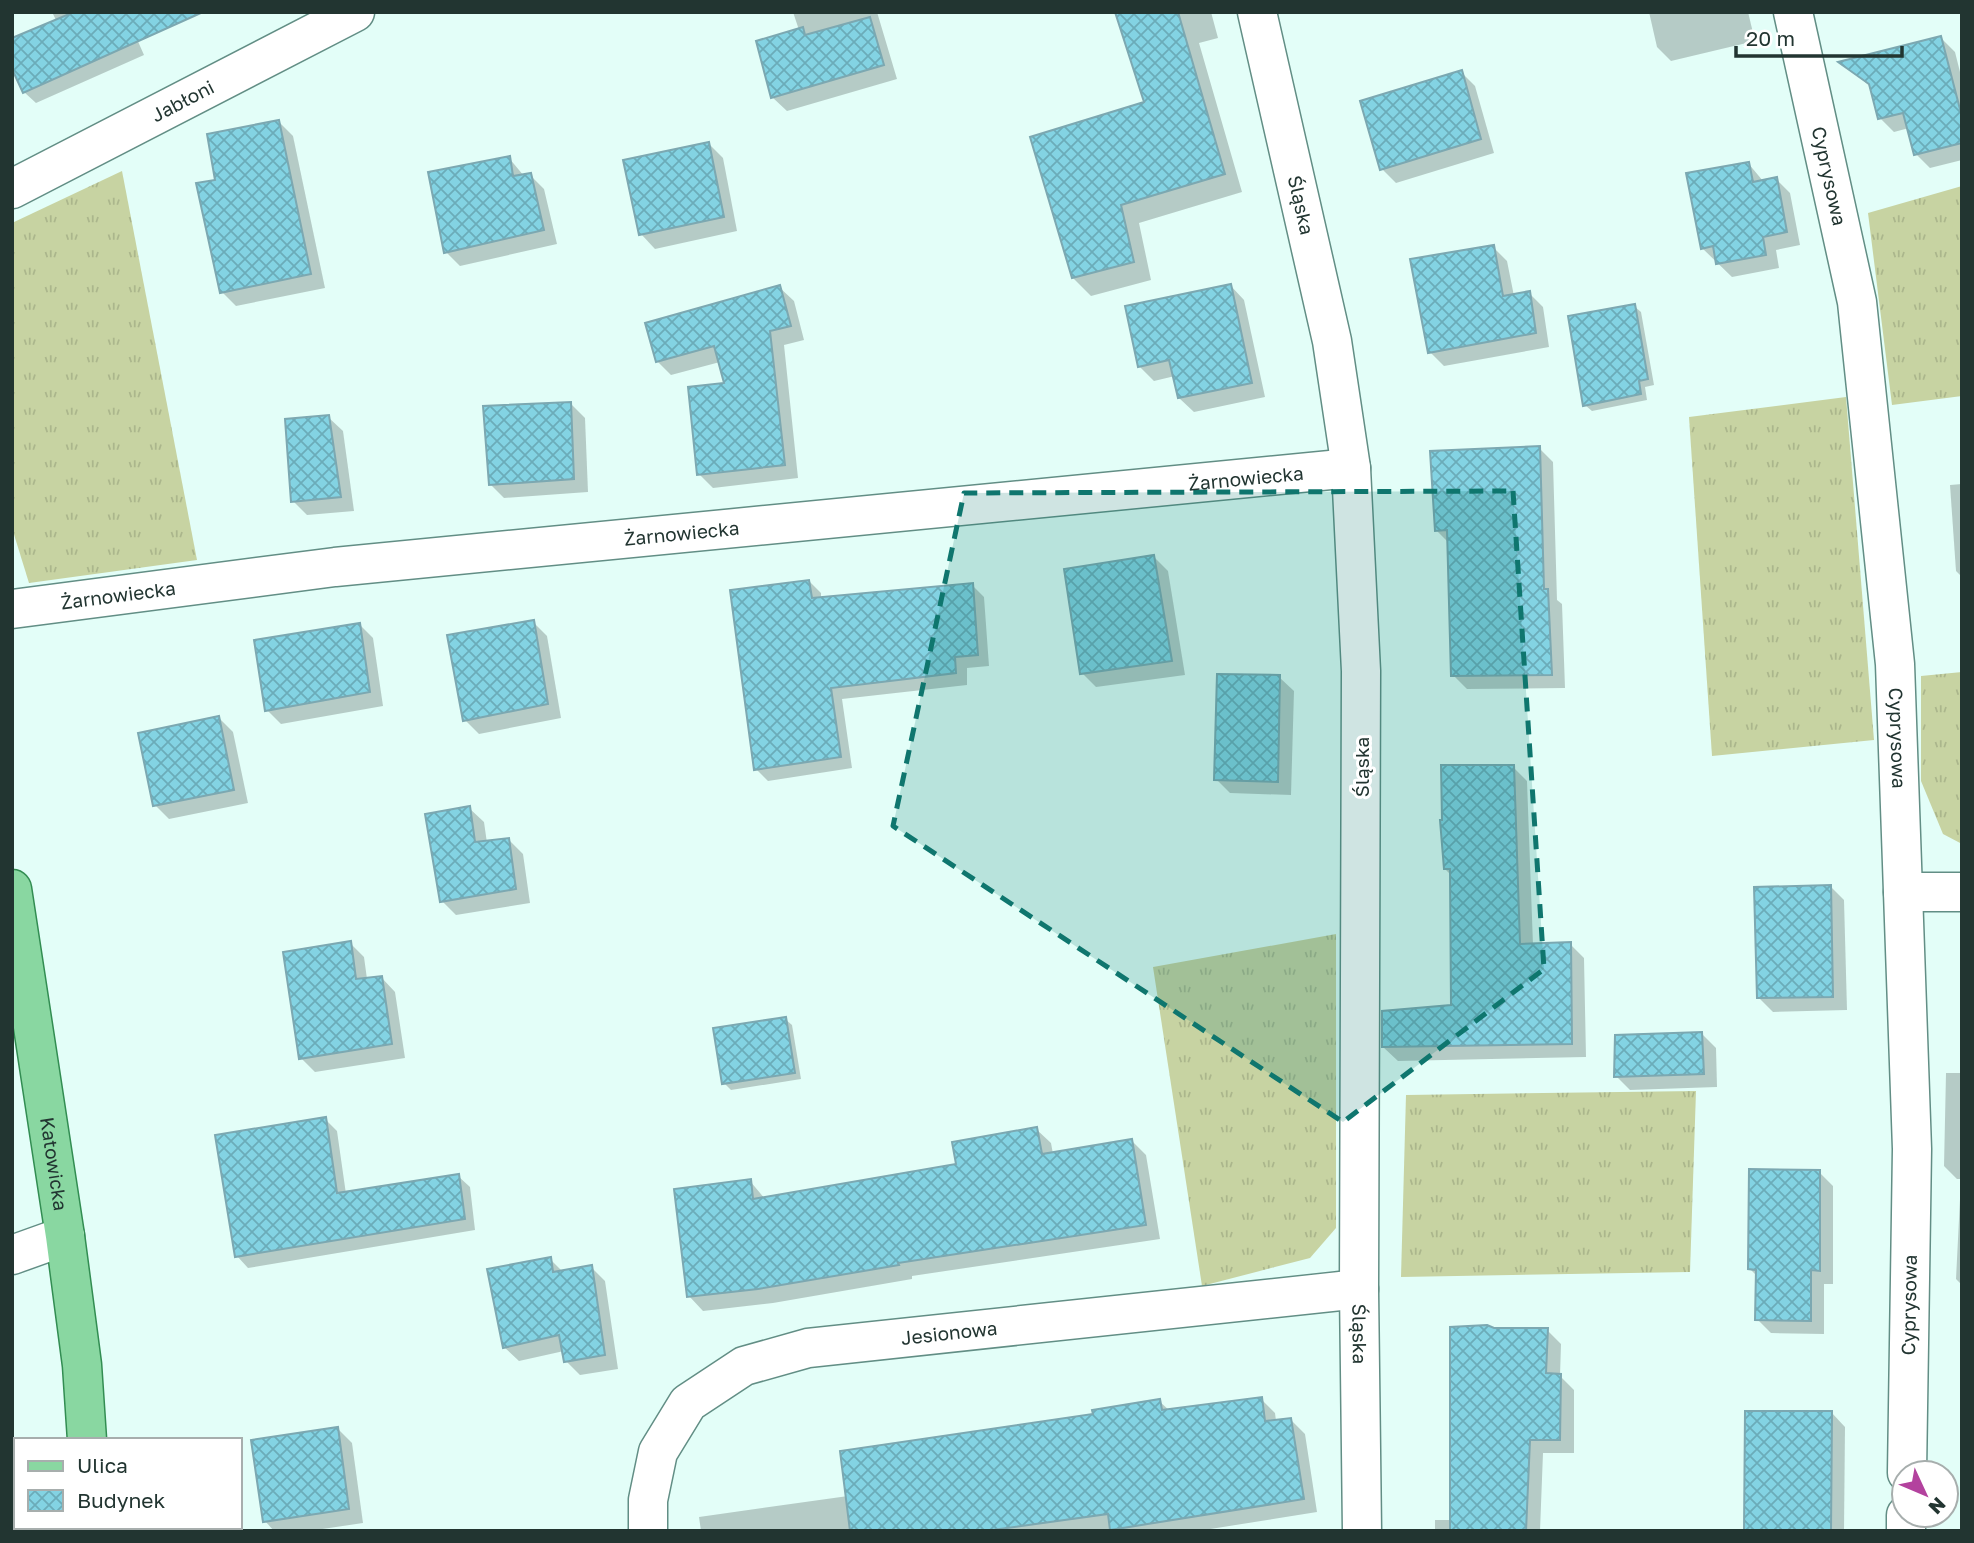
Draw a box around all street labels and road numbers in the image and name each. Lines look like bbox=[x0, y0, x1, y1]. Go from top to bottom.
street label: Jabłoni bbox=[147, 75, 218, 126]
street label: Cyprysowa bbox=[1808, 124, 1852, 228]
street label: Śląska bbox=[1284, 173, 1319, 237]
street label: Żarnowiecka bbox=[1187, 461, 1305, 495]
street label: Żarnowiecka bbox=[623, 516, 740, 550]
street label: Żarnowiecka bbox=[59, 576, 177, 614]
street label: Cyprysowa bbox=[1885, 687, 1911, 789]
street label: Śląska bbox=[1350, 737, 1373, 797]
street label: Katowicka bbox=[36, 1115, 73, 1212]
street label: Cyprysowa bbox=[1896, 1254, 1921, 1356]
street label: Śląska bbox=[1348, 1304, 1372, 1364]
street label: Jesionowa bbox=[900, 1316, 998, 1349]

